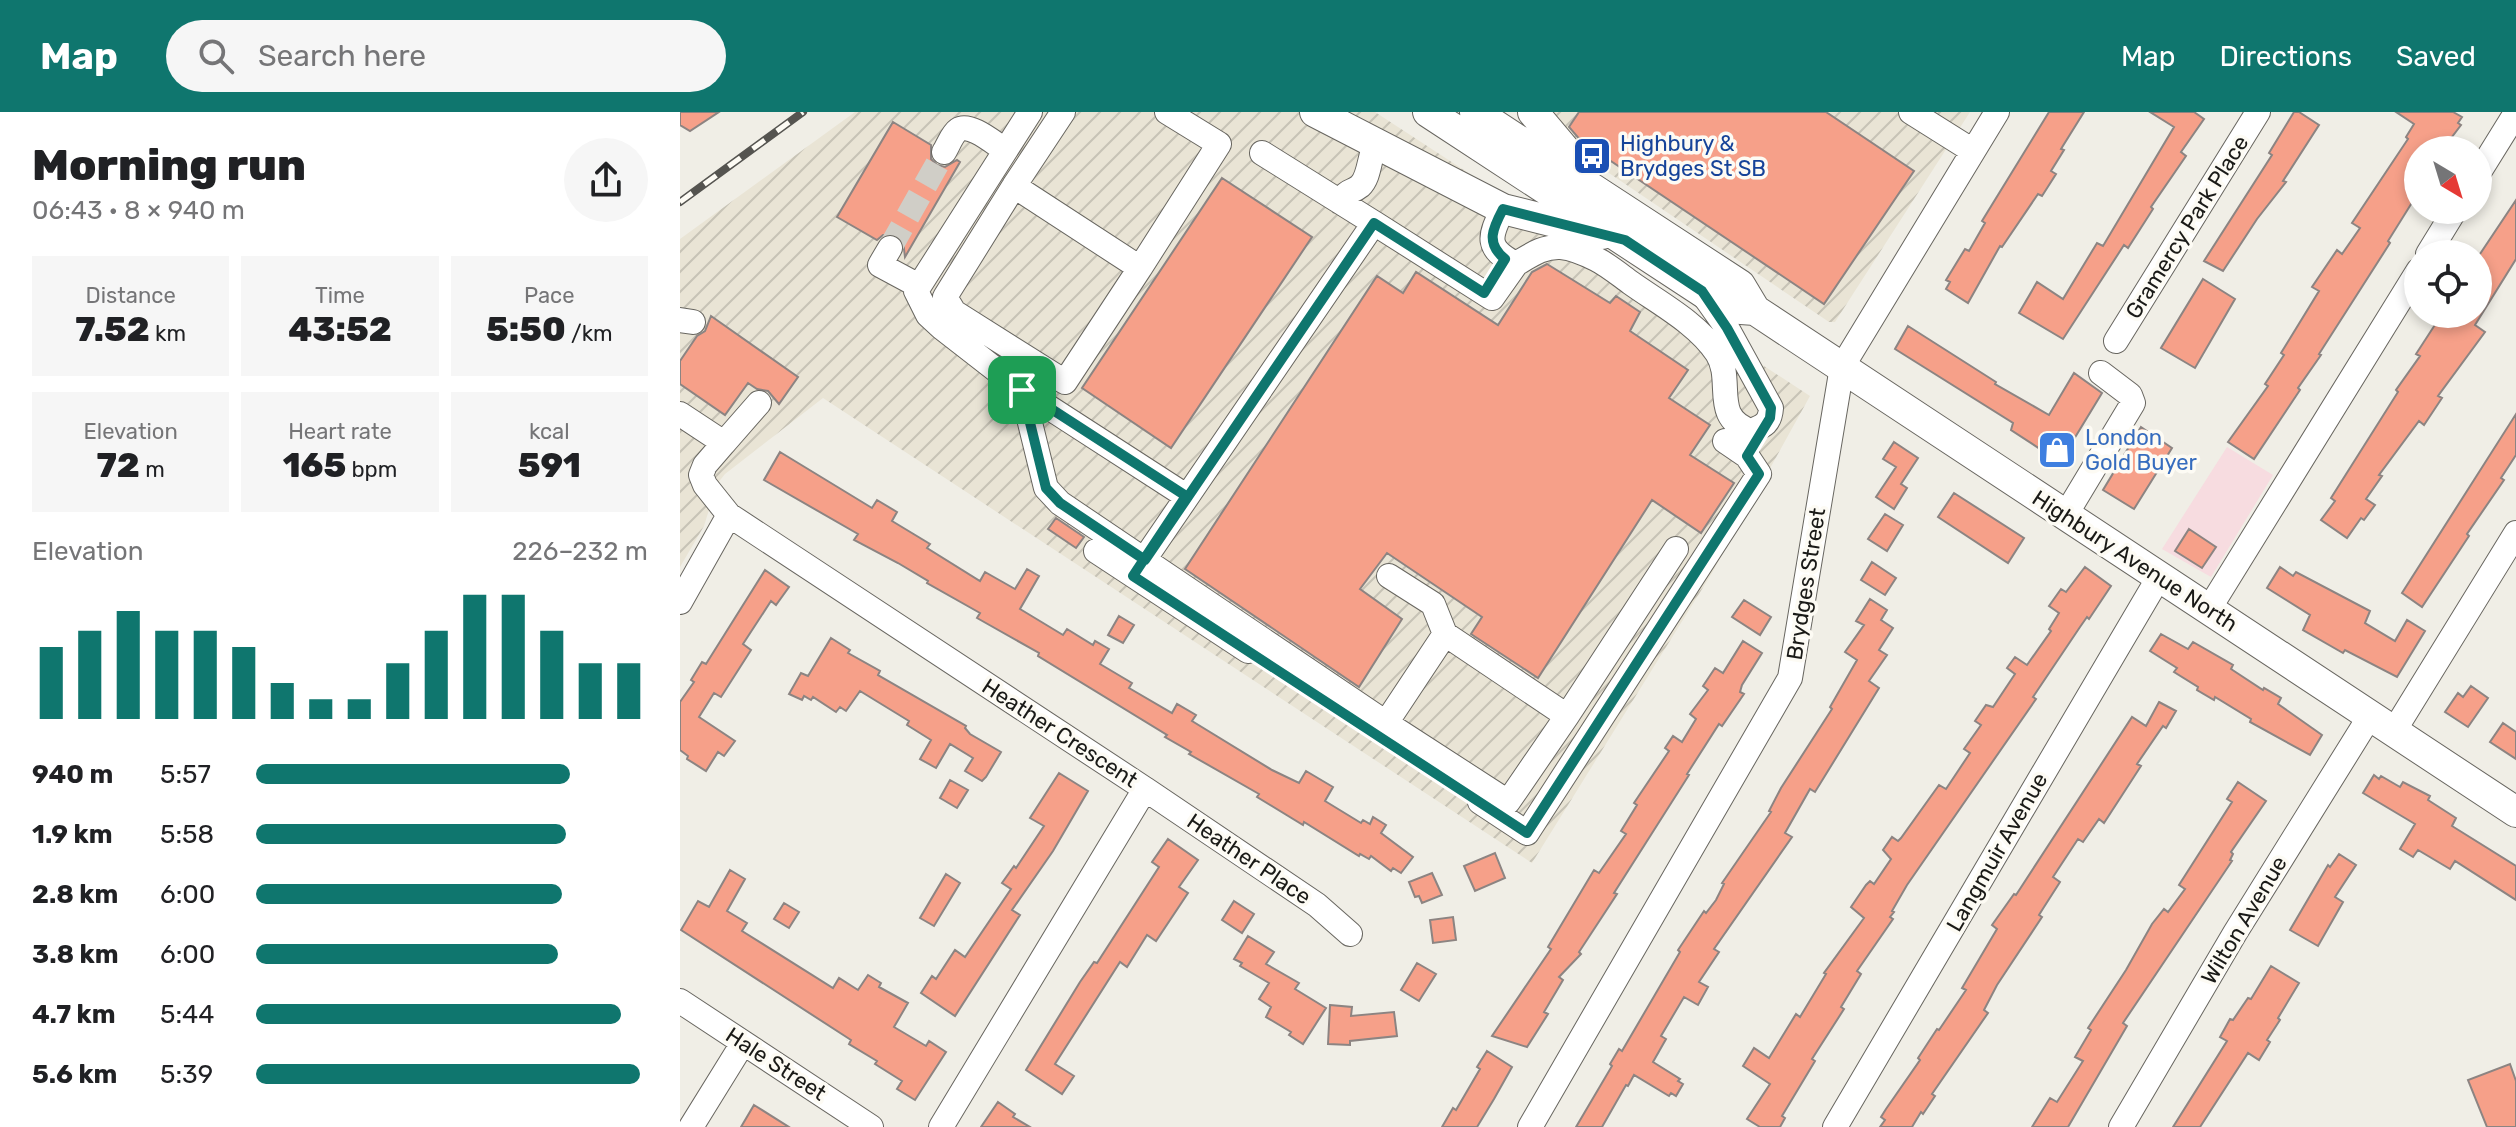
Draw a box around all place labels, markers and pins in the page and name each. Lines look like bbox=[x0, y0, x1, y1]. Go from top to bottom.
place label: Highbury & Brydges St SB bbox=[1620, 130, 1766, 182]
bus stop icon: Highbury & Brydges St SB bbox=[1571, 135, 1613, 177]
pin bbox=[988, 356, 1056, 424]
place label: London Gold Buyer bbox=[2085, 424, 2197, 476]
shop icon: London Gold Buyer bbox=[2036, 429, 2078, 471]

